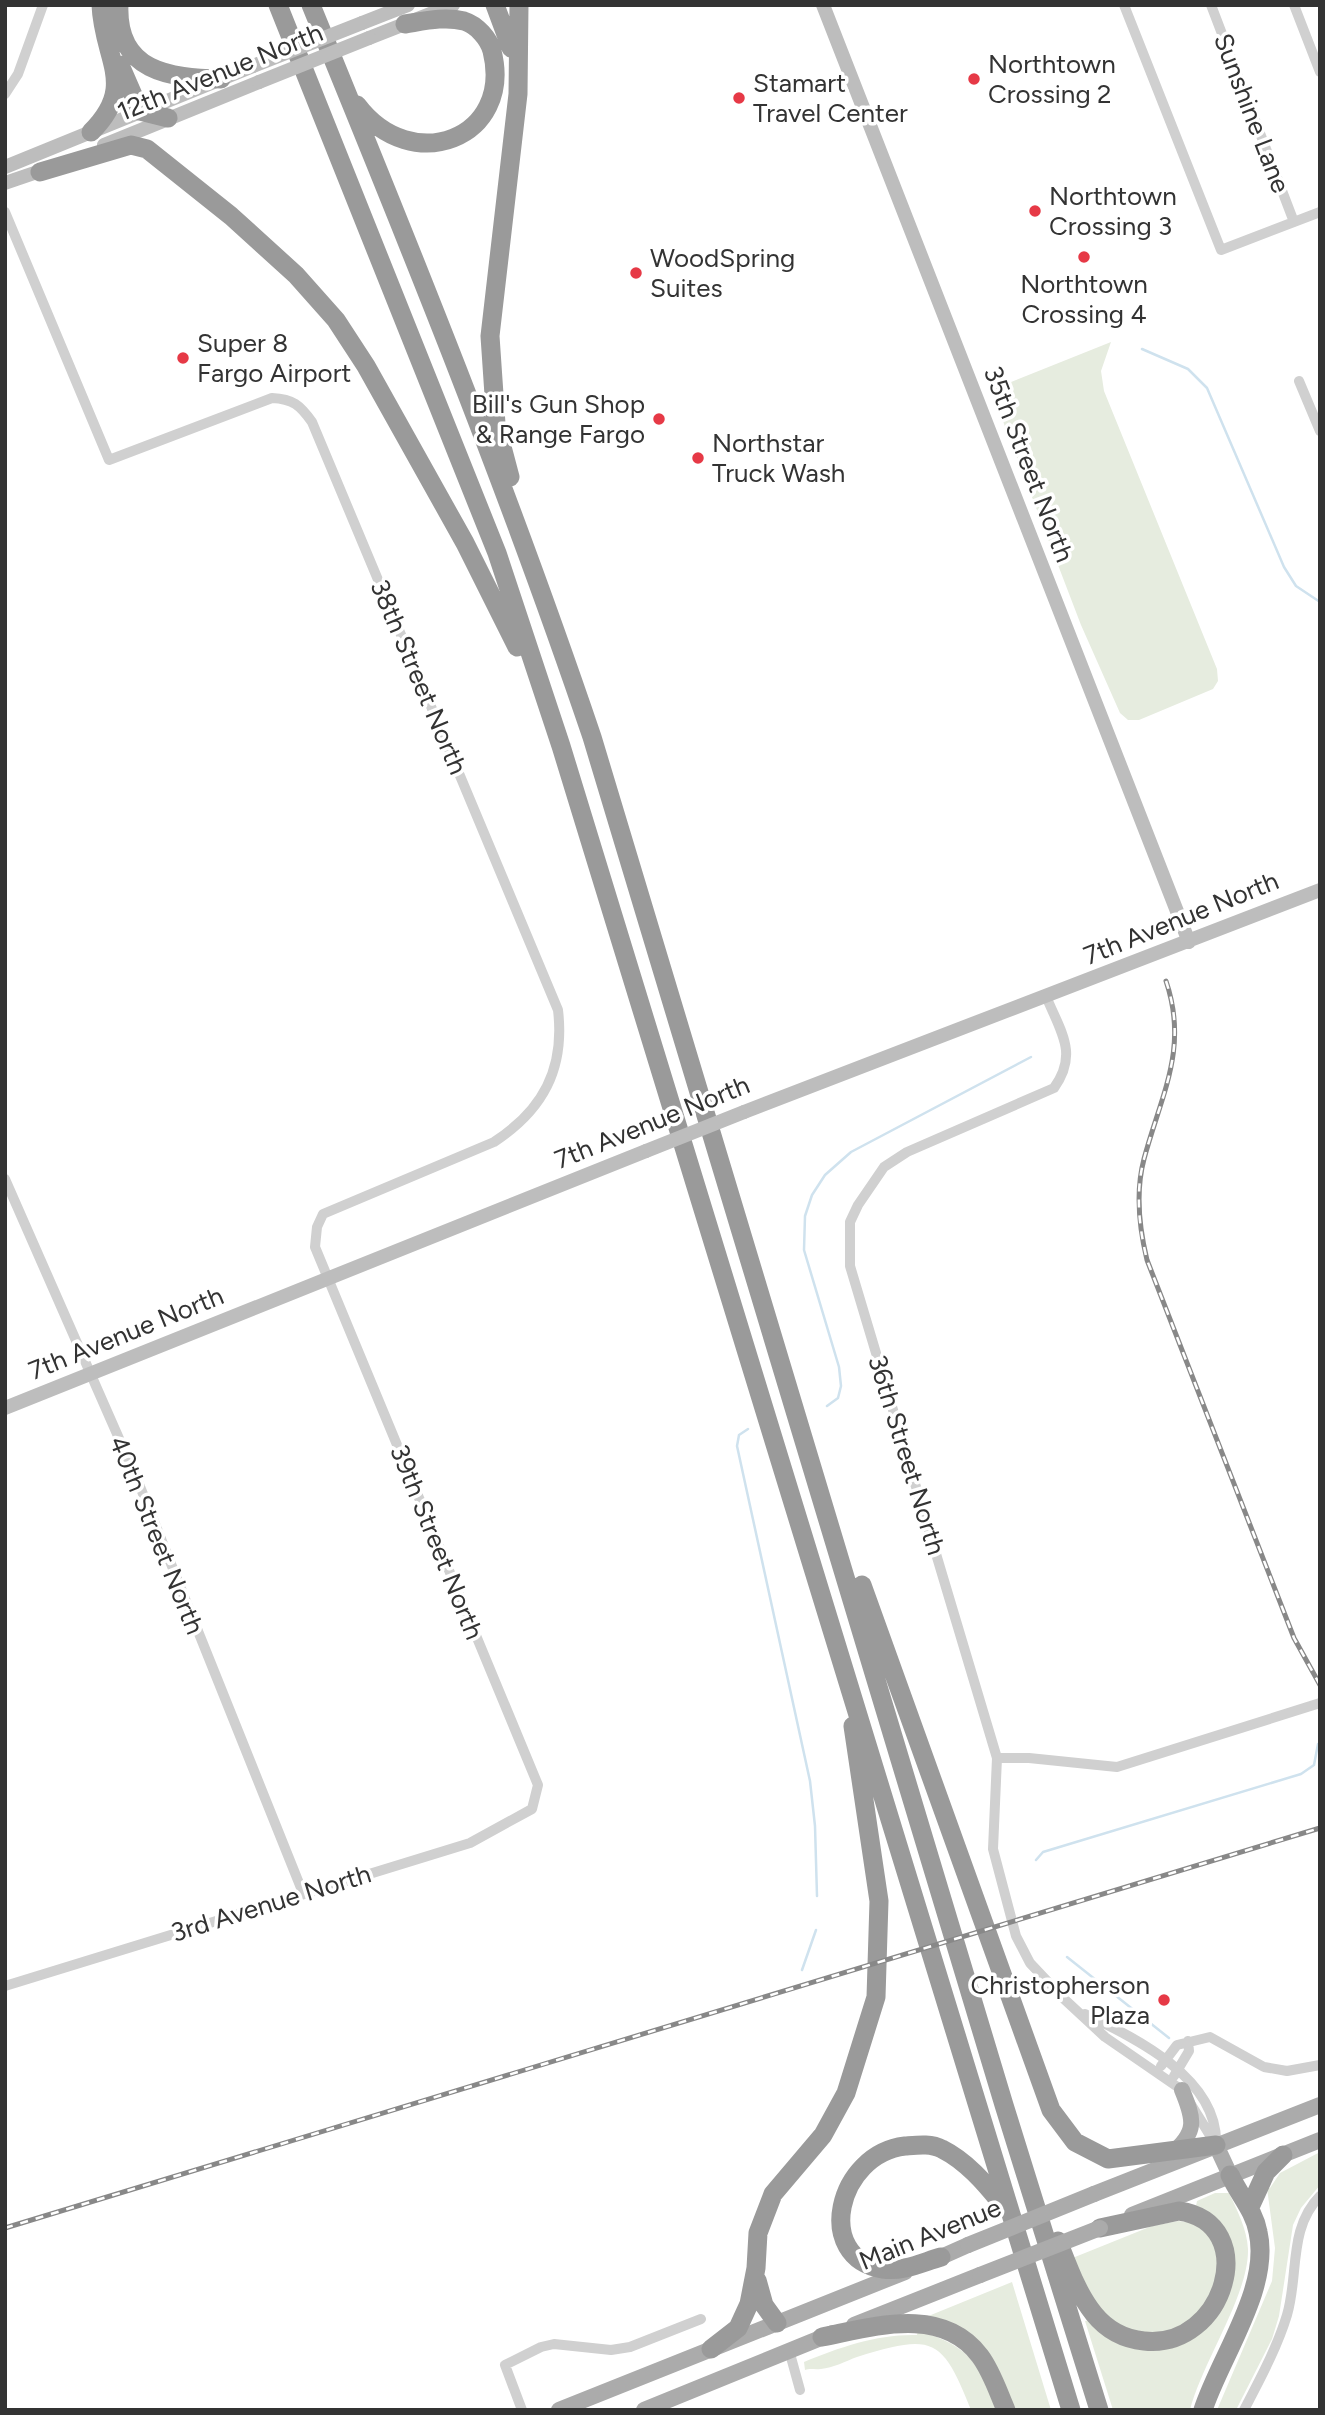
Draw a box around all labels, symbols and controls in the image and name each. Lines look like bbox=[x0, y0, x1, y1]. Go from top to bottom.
street label: 12th Avenue North bbox=[113, 16, 327, 128]
street label: Sunshine Lane bbox=[1207, 29, 1297, 197]
place label: Northtown Crossing 2 bbox=[988, 48, 1116, 110]
place label: Stamart Travel Center bbox=[753, 67, 908, 129]
marker: Northtown Crossing 2 bbox=[966, 71, 982, 87]
marker: Stamart Travel Center bbox=[731, 90, 747, 106]
place label: Northtown Crossing 3 bbox=[1049, 180, 1177, 242]
marker: Northtown Crossing 3 bbox=[1027, 203, 1043, 219]
place label: WoodSpring Suites bbox=[650, 242, 795, 304]
marker: Northtown Crossing 4 bbox=[1076, 249, 1092, 265]
marker: WoodSpring Suites bbox=[628, 265, 644, 281]
place label: Northtown Crossing 4 bbox=[1020, 268, 1148, 330]
place label: Super 8 Fargo Airport bbox=[197, 327, 351, 389]
marker: Super 8 Fargo Airport bbox=[175, 350, 191, 366]
street label: 35th Street North bbox=[977, 361, 1081, 567]
place label: Bill's Gun Shop & Range Fargo bbox=[472, 388, 645, 450]
marker: Bill's Gun Shop & Range Fargo bbox=[651, 411, 667, 427]
place label: Northstar Truck Wash bbox=[712, 427, 845, 489]
marker: Northstar Truck Wash bbox=[690, 450, 706, 466]
street label: 38th Street North bbox=[364, 575, 474, 779]
street label: 7th Avenue North bbox=[1079, 864, 1283, 972]
street label: 7th Avenue North bbox=[550, 1068, 754, 1176]
street label: 7th Avenue North bbox=[24, 1279, 228, 1387]
street label: 36th Street North bbox=[861, 1351, 953, 1559]
street label: 40th Street North bbox=[103, 1431, 211, 1639]
street label: 39th Street North bbox=[383, 1440, 491, 1644]
street label: 3rd Avenue North bbox=[167, 1857, 375, 1949]
place label: Christopherson Plaza bbox=[970, 1969, 1150, 2031]
marker: Christopherson Plaza bbox=[1156, 1992, 1172, 2008]
street label: Main Avenue bbox=[854, 2191, 1006, 2277]

